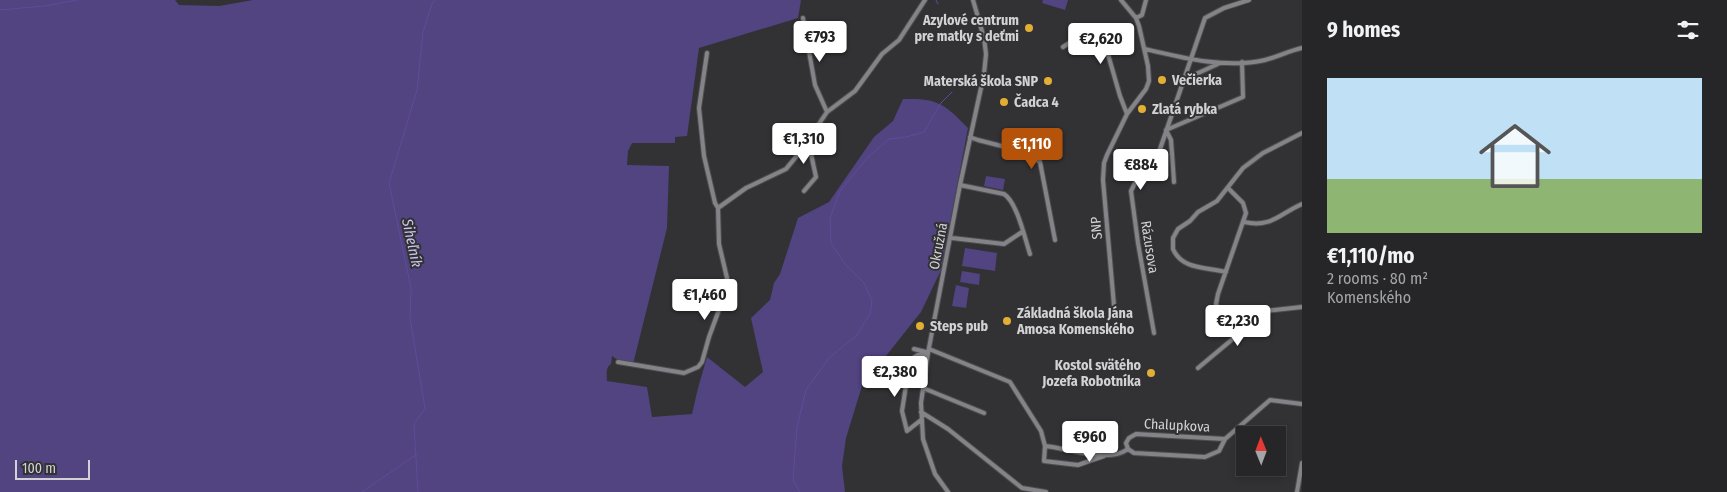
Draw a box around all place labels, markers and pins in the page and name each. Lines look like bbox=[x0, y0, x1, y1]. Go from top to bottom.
place label: Azylové centrum pre matky s deťmi bbox=[914, 12, 1019, 45]
pin: €793 bbox=[790, 20, 850, 63]
marker: Azylové centrum pre matky s deťmi bbox=[1023, 22, 1035, 34]
pin: €2,620 bbox=[1060, 22, 1142, 65]
place label: Večierka bbox=[1171, 72, 1222, 89]
place label: Materská škola SNP bbox=[924, 73, 1038, 90]
marker: Večierka bbox=[1156, 74, 1168, 86]
marker: Materská škola SNP bbox=[1042, 75, 1054, 87]
place label: Čadca 4 bbox=[1014, 93, 1059, 111]
marker: Čadca 4 bbox=[998, 96, 1010, 108]
place label: Zlatá rybka bbox=[1152, 101, 1217, 118]
marker: Zlatá rybka bbox=[1136, 103, 1148, 115]
pin: €1,310 bbox=[763, 122, 845, 165]
pin: €1,110 bbox=[991, 128, 1073, 170]
pin: €884 bbox=[1111, 148, 1171, 191]
pin: €1,460 bbox=[664, 278, 746, 321]
pin: €2,230 bbox=[1197, 304, 1279, 347]
place label: Základná škola Jána Amosa Komenského bbox=[1016, 305, 1135, 338]
marker: Základná škola Jána Amosa Komenského bbox=[1001, 315, 1013, 327]
place label: Steps pub bbox=[930, 318, 989, 335]
marker: Steps pub bbox=[914, 320, 926, 332]
pin: €2,380 bbox=[854, 356, 936, 398]
place label: Kostol svätého Jozefa Robotníka bbox=[1041, 357, 1142, 390]
marker: Kostol svätého Jozefa Robotníka bbox=[1145, 367, 1157, 379]
pin: €960 bbox=[1060, 420, 1120, 463]

